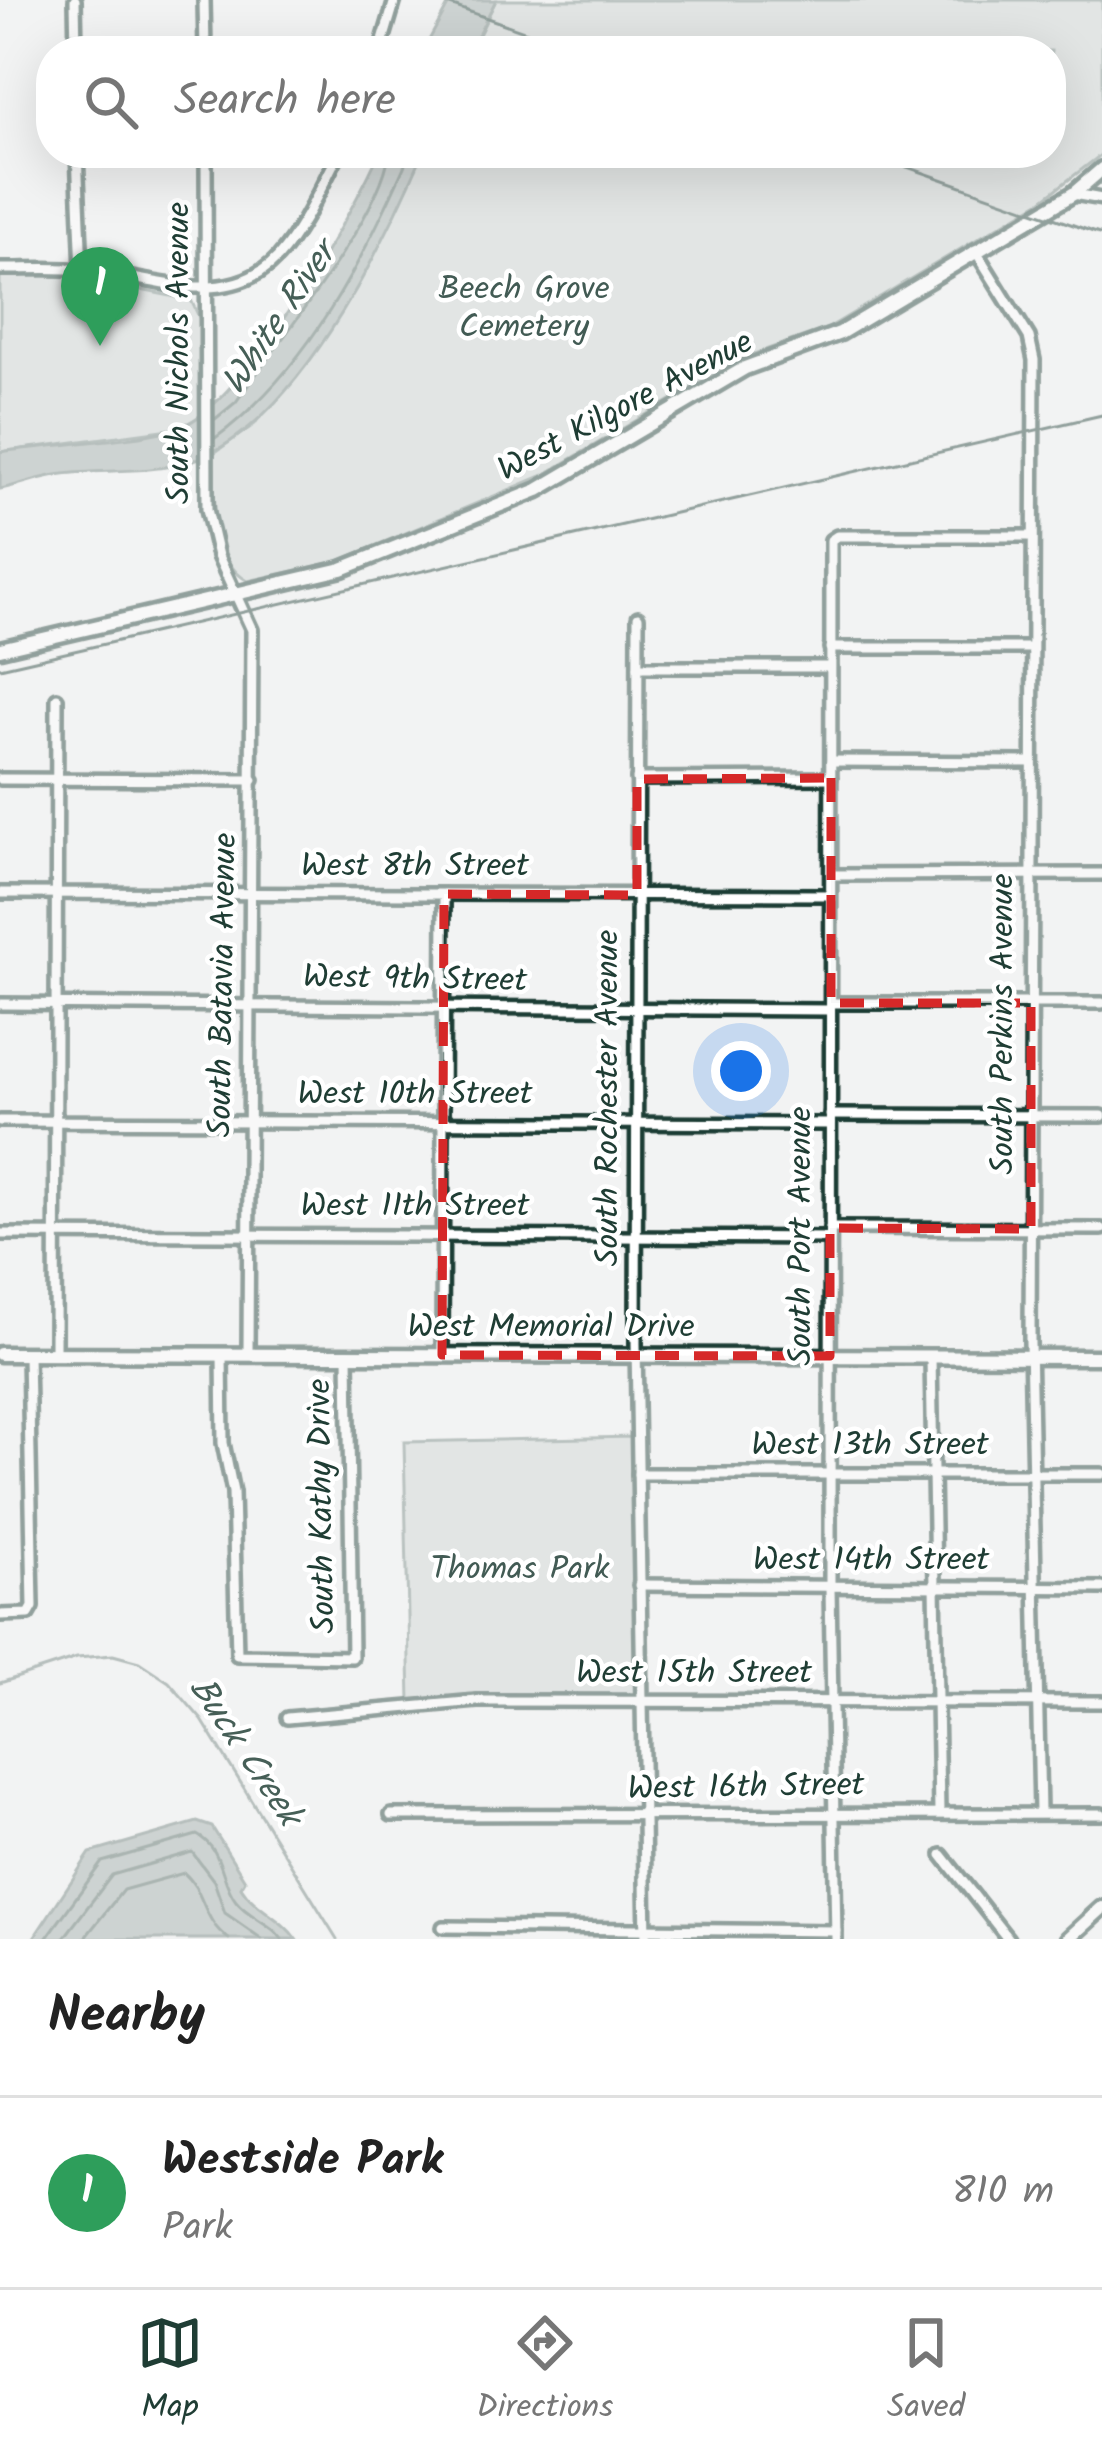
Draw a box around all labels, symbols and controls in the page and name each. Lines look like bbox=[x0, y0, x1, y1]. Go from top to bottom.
search box bbox=[36, 36, 1066, 168]
text: Search here bbox=[174, 66, 396, 138]
icon: search bbox=[78, 69, 144, 135]
street label: South Nichols Avenue bbox=[154, 202, 207, 504]
water label: White River bbox=[208, 225, 356, 407]
pin: 1 bbox=[61, 247, 139, 346]
park label: Beech Grove Cemetery bbox=[438, 264, 610, 355]
street label: West Kilgore Avenue bbox=[489, 317, 763, 497]
street label: South Batavia Avenue bbox=[195, 832, 253, 1138]
street label: West 8th Street bbox=[301, 841, 530, 894]
street label: South Perkins Avenue bbox=[978, 873, 1031, 1175]
street label: South Rochester Avenue bbox=[583, 930, 636, 1266]
street label: West 9th Street bbox=[302, 952, 529, 1008]
your location bbox=[711, 1041, 771, 1101]
street label: West 10th Street bbox=[298, 1069, 534, 1122]
street label: South Port Avenue bbox=[776, 1106, 829, 1365]
street label: West 11th Street bbox=[301, 1181, 531, 1234]
street label: West Memorial Drive bbox=[407, 1302, 695, 1355]
street label: South Kathy Drive bbox=[294, 1378, 352, 1634]
street label: West 13th Street bbox=[751, 1420, 990, 1473]
street label: West 14th Street bbox=[753, 1535, 991, 1588]
park label: Thomas Park bbox=[430, 1544, 610, 1597]
street label: West 15th Street bbox=[576, 1648, 813, 1701]
water label: Buck Creek bbox=[173, 1665, 318, 1843]
street label: West 16th Street bbox=[627, 1759, 866, 1817]
text: Nearby bbox=[48, 1977, 205, 2058]
text: Westside Park bbox=[162, 2126, 443, 2198]
text: 1 bbox=[81, 2162, 93, 2224]
text: 810 m bbox=[952, 2162, 1054, 2224]
text: Park bbox=[162, 2198, 233, 2260]
tab: Map bbox=[137, 2310, 203, 2435]
tab: Directions bbox=[476, 2310, 613, 2435]
tab: Saved bbox=[887, 2310, 965, 2435]

